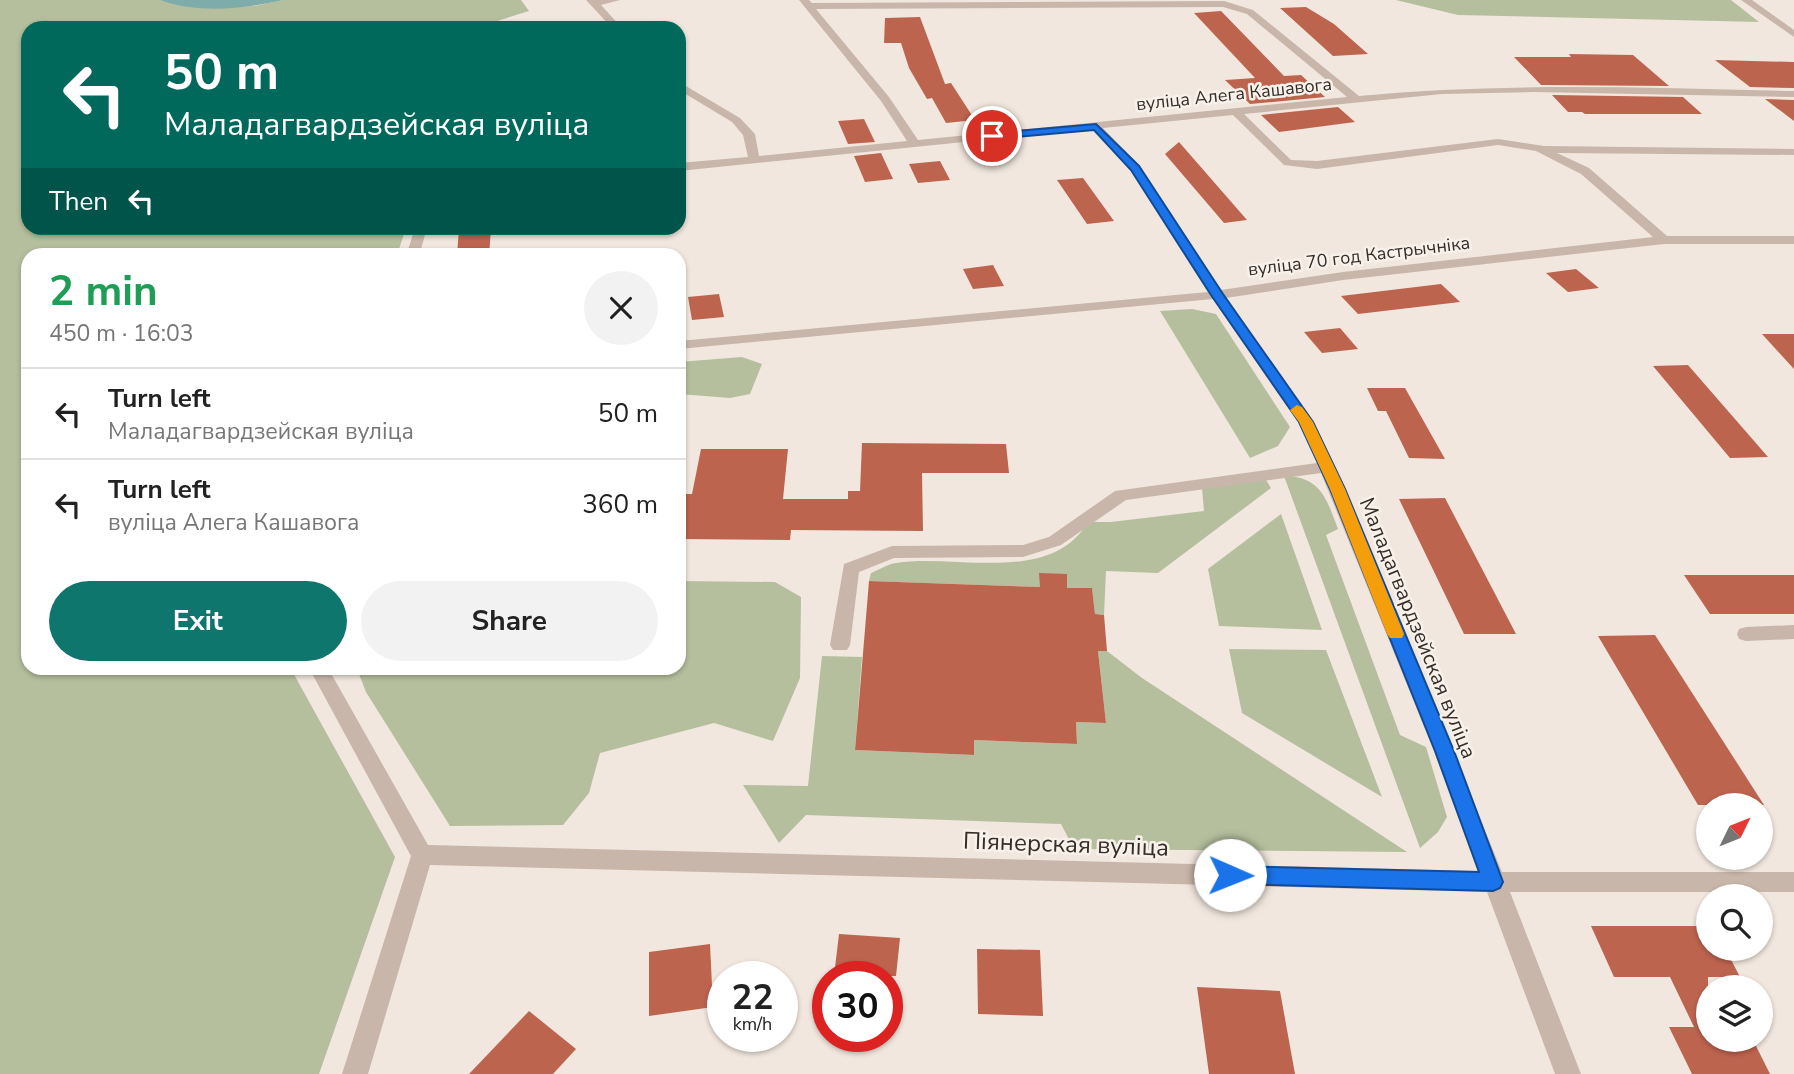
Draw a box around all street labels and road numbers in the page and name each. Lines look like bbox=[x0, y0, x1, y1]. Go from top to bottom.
street label: вуліца Алега Кашавога bbox=[1135, 72, 1333, 116]
street label: вуліца 70 год Кастрычніка bbox=[1247, 230, 1471, 282]
street label: Маладагвардзейская вуліца bbox=[1353, 493, 1483, 763]
street label: Піянерская вуліца bbox=[962, 824, 1170, 864]

